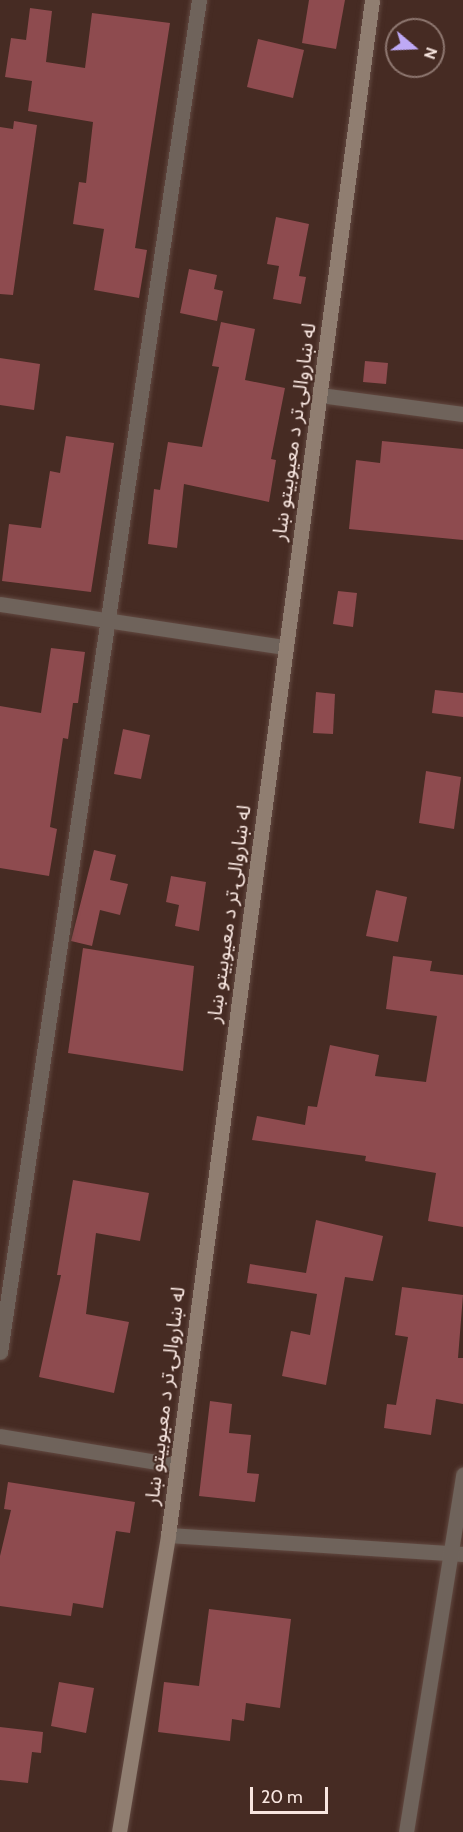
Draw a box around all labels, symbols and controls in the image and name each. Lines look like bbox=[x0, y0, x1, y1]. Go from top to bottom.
north arrow bbox=[385, 18, 445, 78]
text: N bbox=[420, 45, 441, 62]
street label: له ښاروالۍ تر د معیوبیتو ښار bbox=[267, 322, 321, 542]
street label: له ښاروالۍ تر د معیوبیتو ښار bbox=[202, 804, 256, 1024]
street label: له ښاروالۍ تر د معیوبیتو ښار bbox=[140, 1285, 190, 1507]
scale bar bbox=[253, 1775, 331, 1813]
text: 20 m bbox=[261, 1786, 303, 1808]

